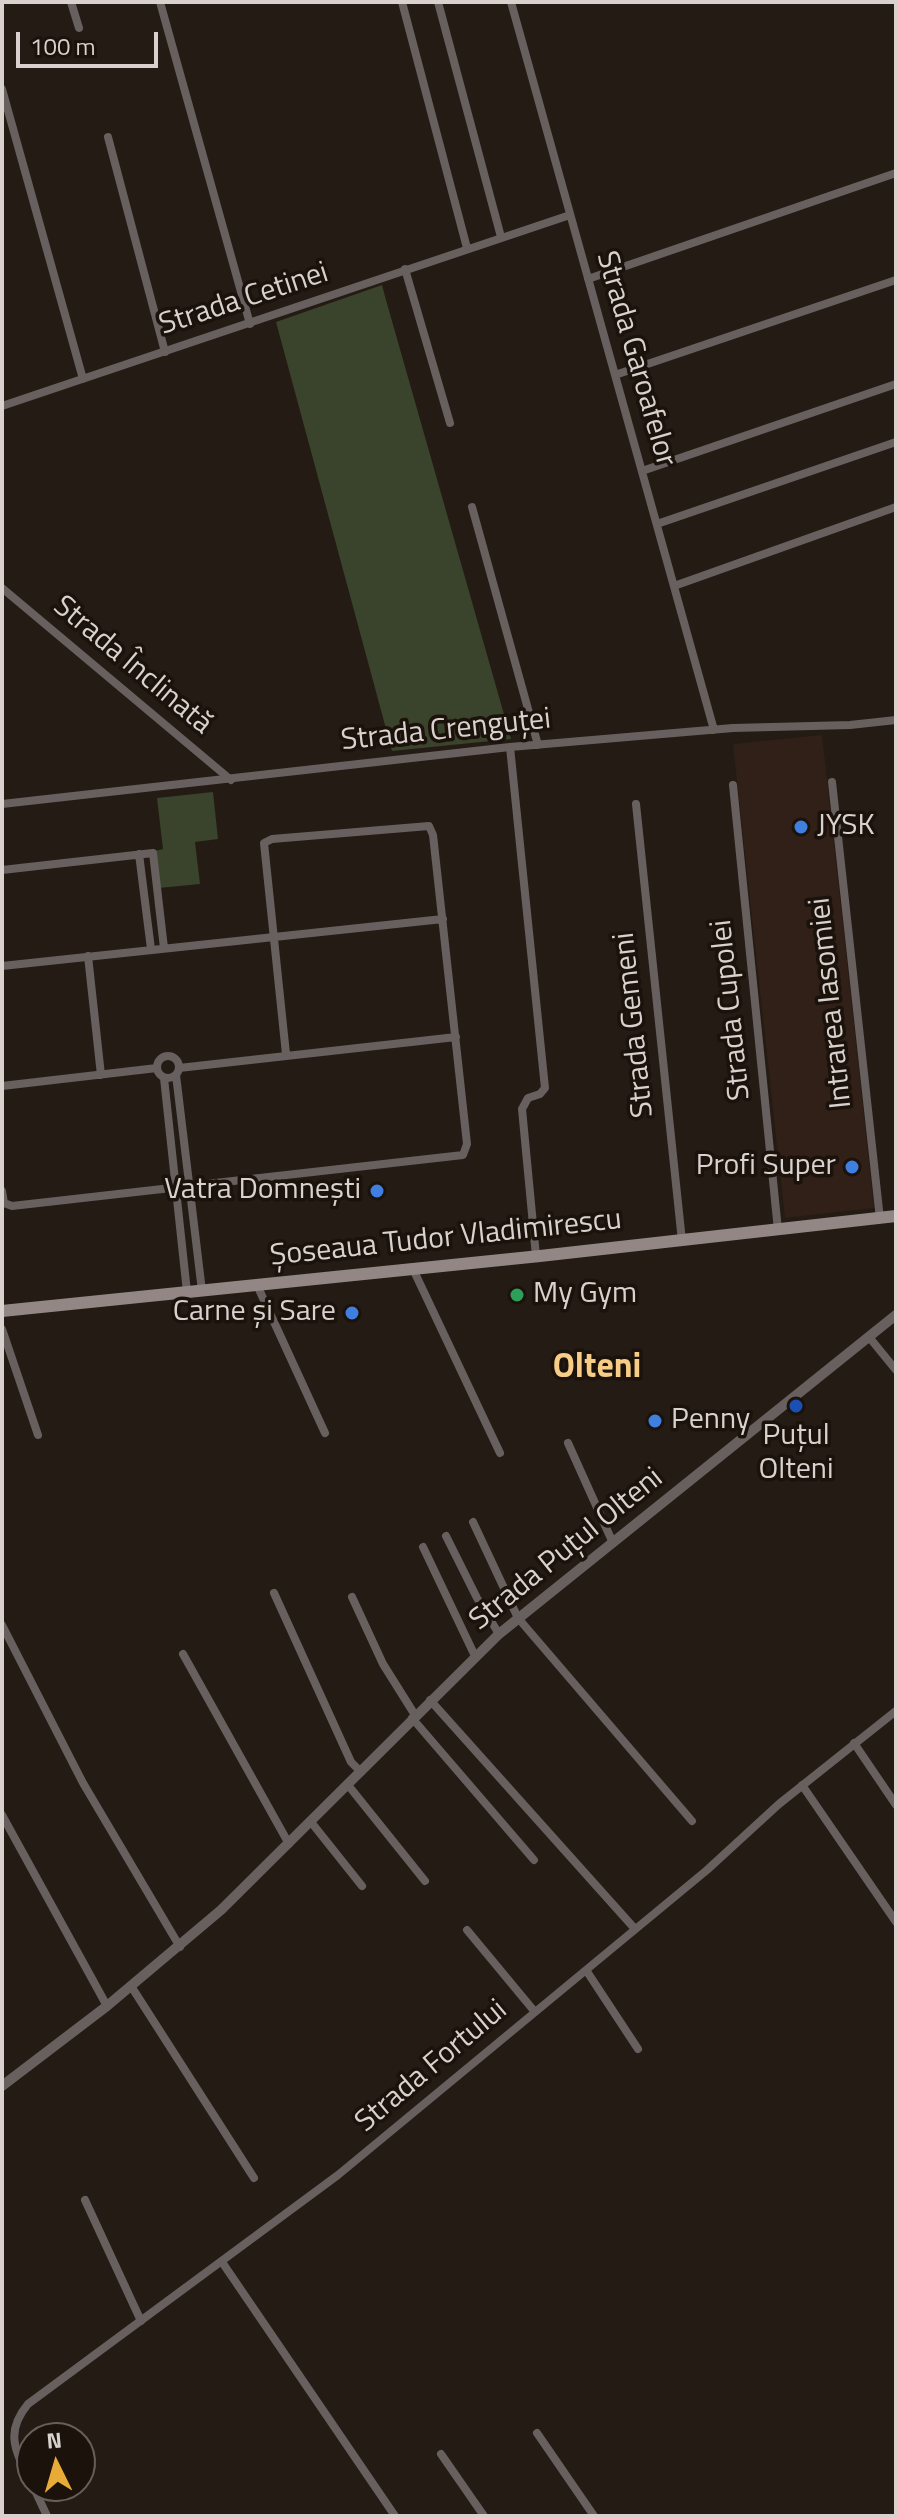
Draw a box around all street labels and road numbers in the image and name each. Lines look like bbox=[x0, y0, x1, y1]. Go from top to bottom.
street label: Strada Garoafelor bbox=[587, 247, 683, 471]
street label: Strada Cetinei bbox=[155, 256, 333, 344]
street label: Strada Înclinată bbox=[45, 589, 219, 743]
street label: Strada Crenguței bbox=[339, 702, 553, 760]
street label: Intrarea Iasomiei bbox=[803, 896, 861, 1110]
street label: Strada Cupolei bbox=[705, 918, 759, 1102]
street label: Strada Gemeni bbox=[607, 931, 663, 1119]
street label: Șoseaua Tudor Vladimirescu bbox=[268, 1203, 624, 1275]
street label: Strada Puțul Olteni bbox=[463, 1461, 671, 1639]
street label: Strada Fortului bbox=[349, 1993, 515, 2141]

